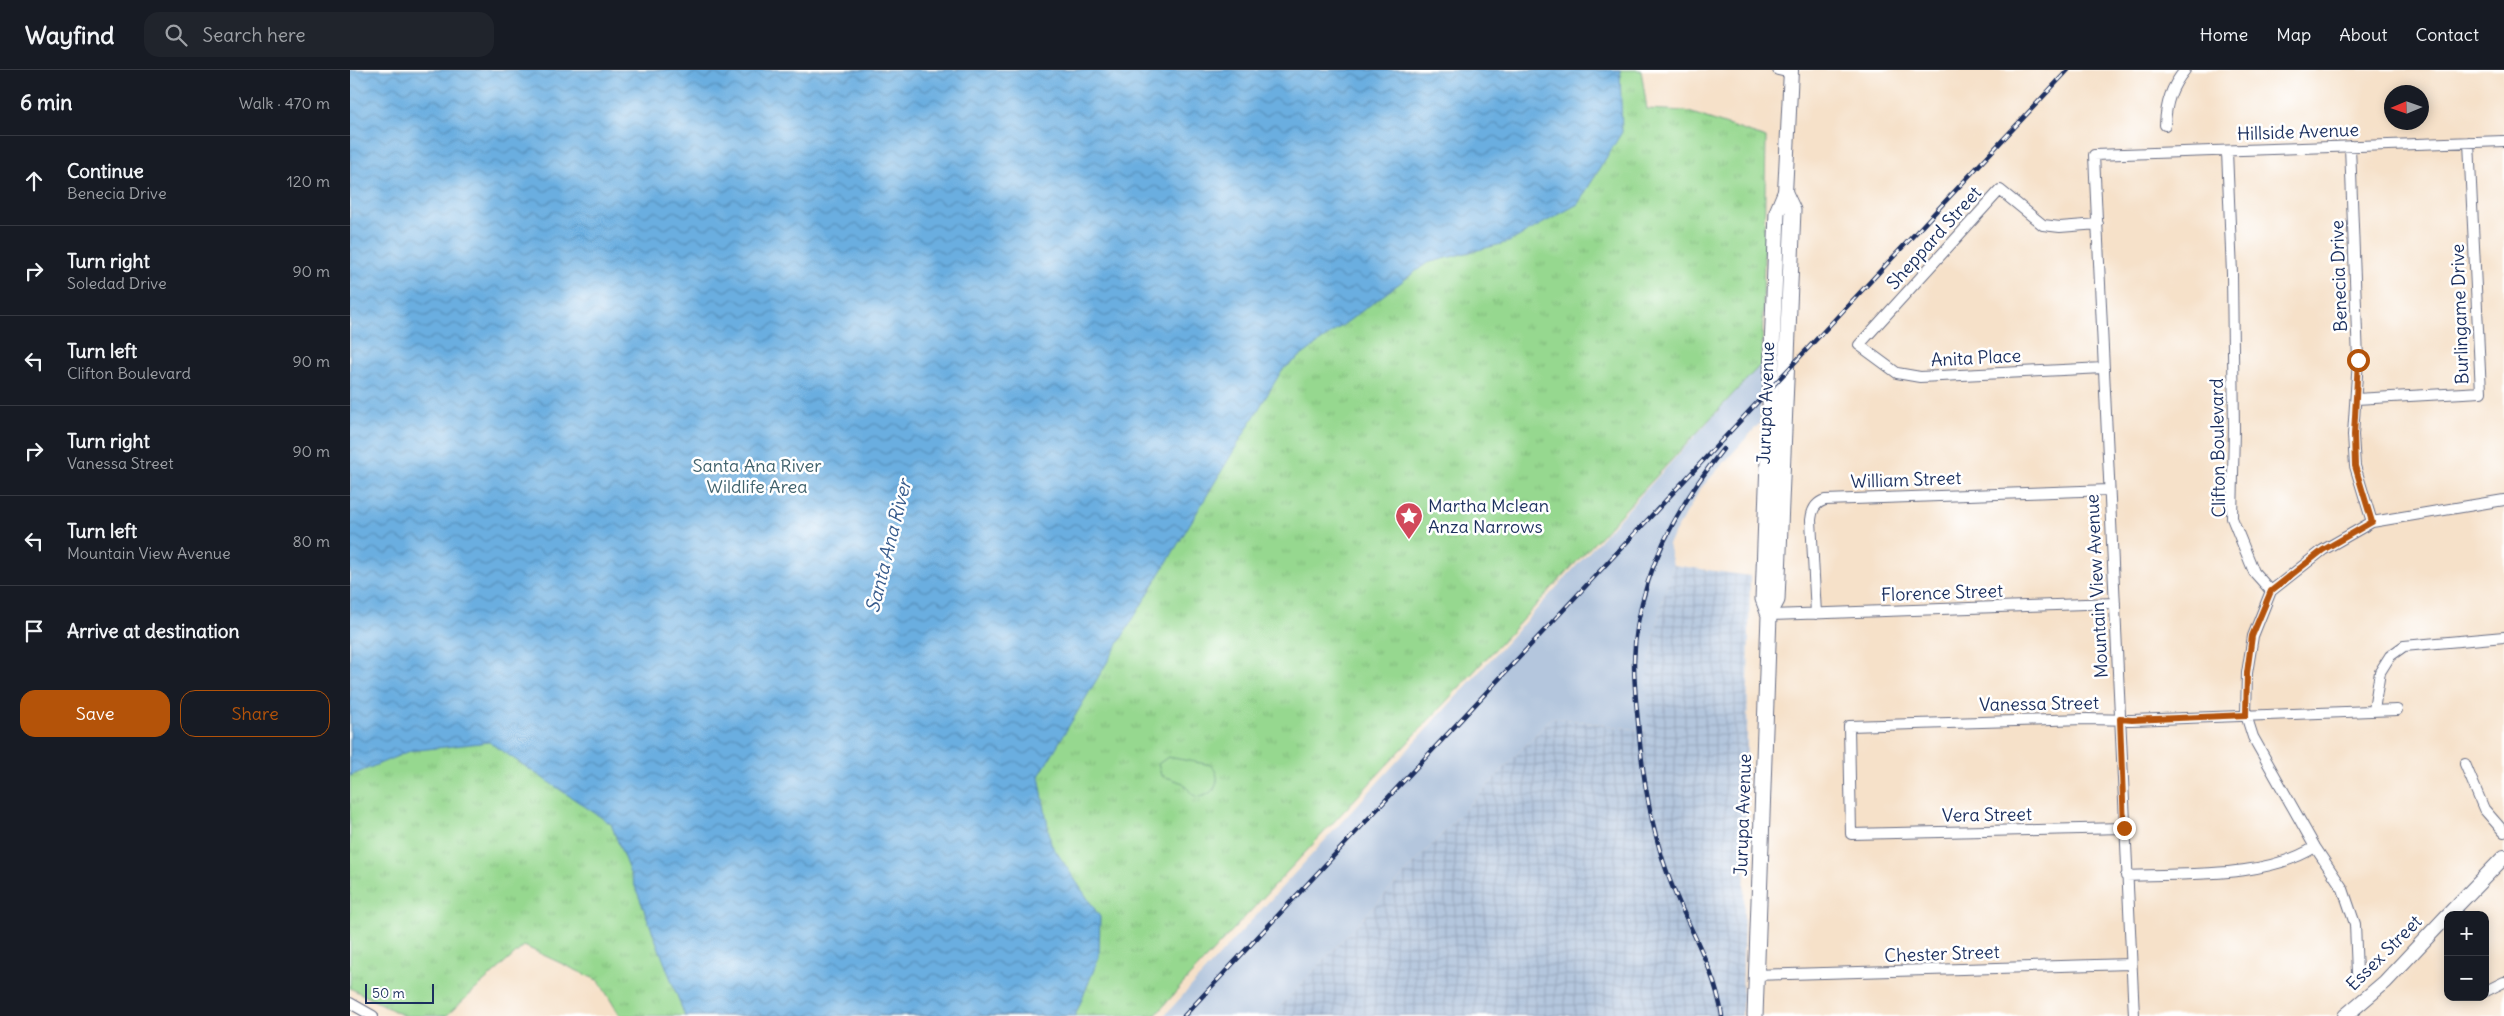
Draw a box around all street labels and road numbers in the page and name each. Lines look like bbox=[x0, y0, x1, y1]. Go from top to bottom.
street label: Hillside Avenue bbox=[2237, 118, 2359, 145]
street label: Sheppard Street bbox=[1881, 181, 1986, 294]
street label: Benecia Drive bbox=[2325, 220, 2352, 332]
street label: Burlingame Drive bbox=[2446, 243, 2473, 385]
street label: Jurupa Avenue bbox=[1752, 341, 1779, 465]
street label: Anita Place bbox=[1930, 344, 2022, 371]
street label: Clifton Boulevard bbox=[2205, 378, 2230, 518]
street label: William Street bbox=[1850, 466, 1962, 493]
street label: Mountain View Avenue bbox=[2080, 493, 2113, 679]
street label: Florence Street bbox=[1881, 579, 2003, 606]
street label: Vanessa Street bbox=[1979, 691, 2099, 716]
street label: Jurupa Avenue bbox=[1729, 753, 1756, 877]
street label: Vera Street bbox=[1942, 802, 2032, 827]
street label: Essex Street bbox=[2341, 910, 2426, 995]
street label: Chester Street bbox=[1884, 940, 2000, 967]

